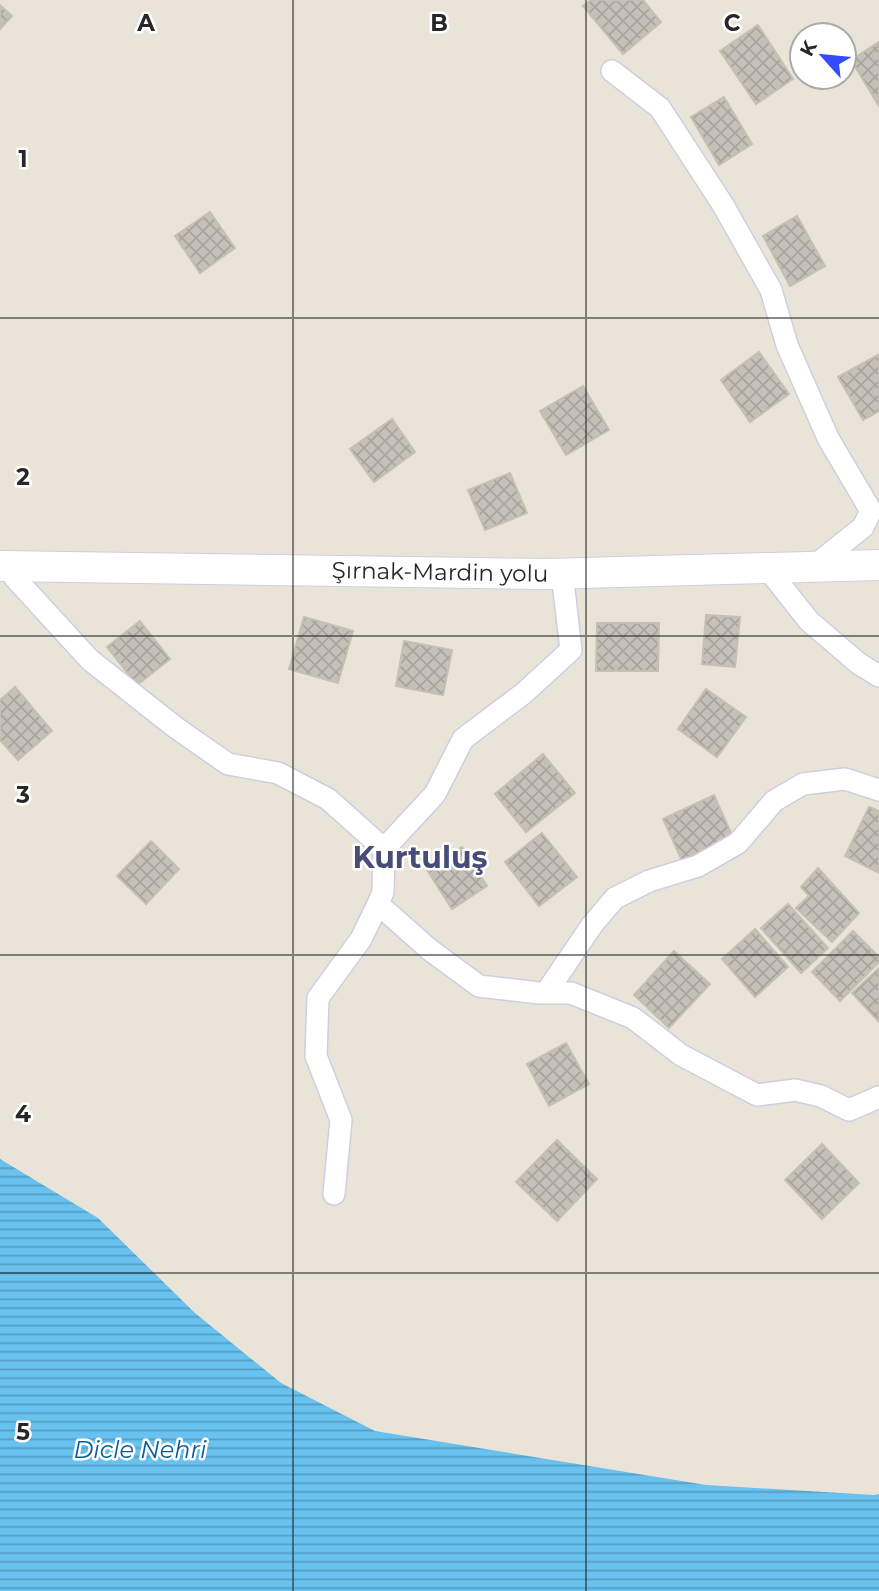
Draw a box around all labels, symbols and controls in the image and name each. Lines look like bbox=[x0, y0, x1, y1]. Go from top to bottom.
text: A bbox=[136, 9, 155, 37]
text: B bbox=[430, 9, 448, 37]
text: C bbox=[724, 9, 741, 37]
north arrow bbox=[788, 21, 858, 91]
text: K bbox=[795, 36, 822, 60]
text: 1 bbox=[18, 145, 28, 173]
text: 2 bbox=[16, 463, 30, 491]
street label: Şırnak-Mardin yolu bbox=[332, 556, 548, 588]
text: 3 bbox=[15, 781, 30, 809]
district label: Kurtuluş bbox=[353, 839, 488, 876]
text: 4 bbox=[15, 1100, 31, 1128]
text: 5 bbox=[16, 1418, 30, 1446]
water label: Dicle Nehri bbox=[74, 1435, 207, 1464]

